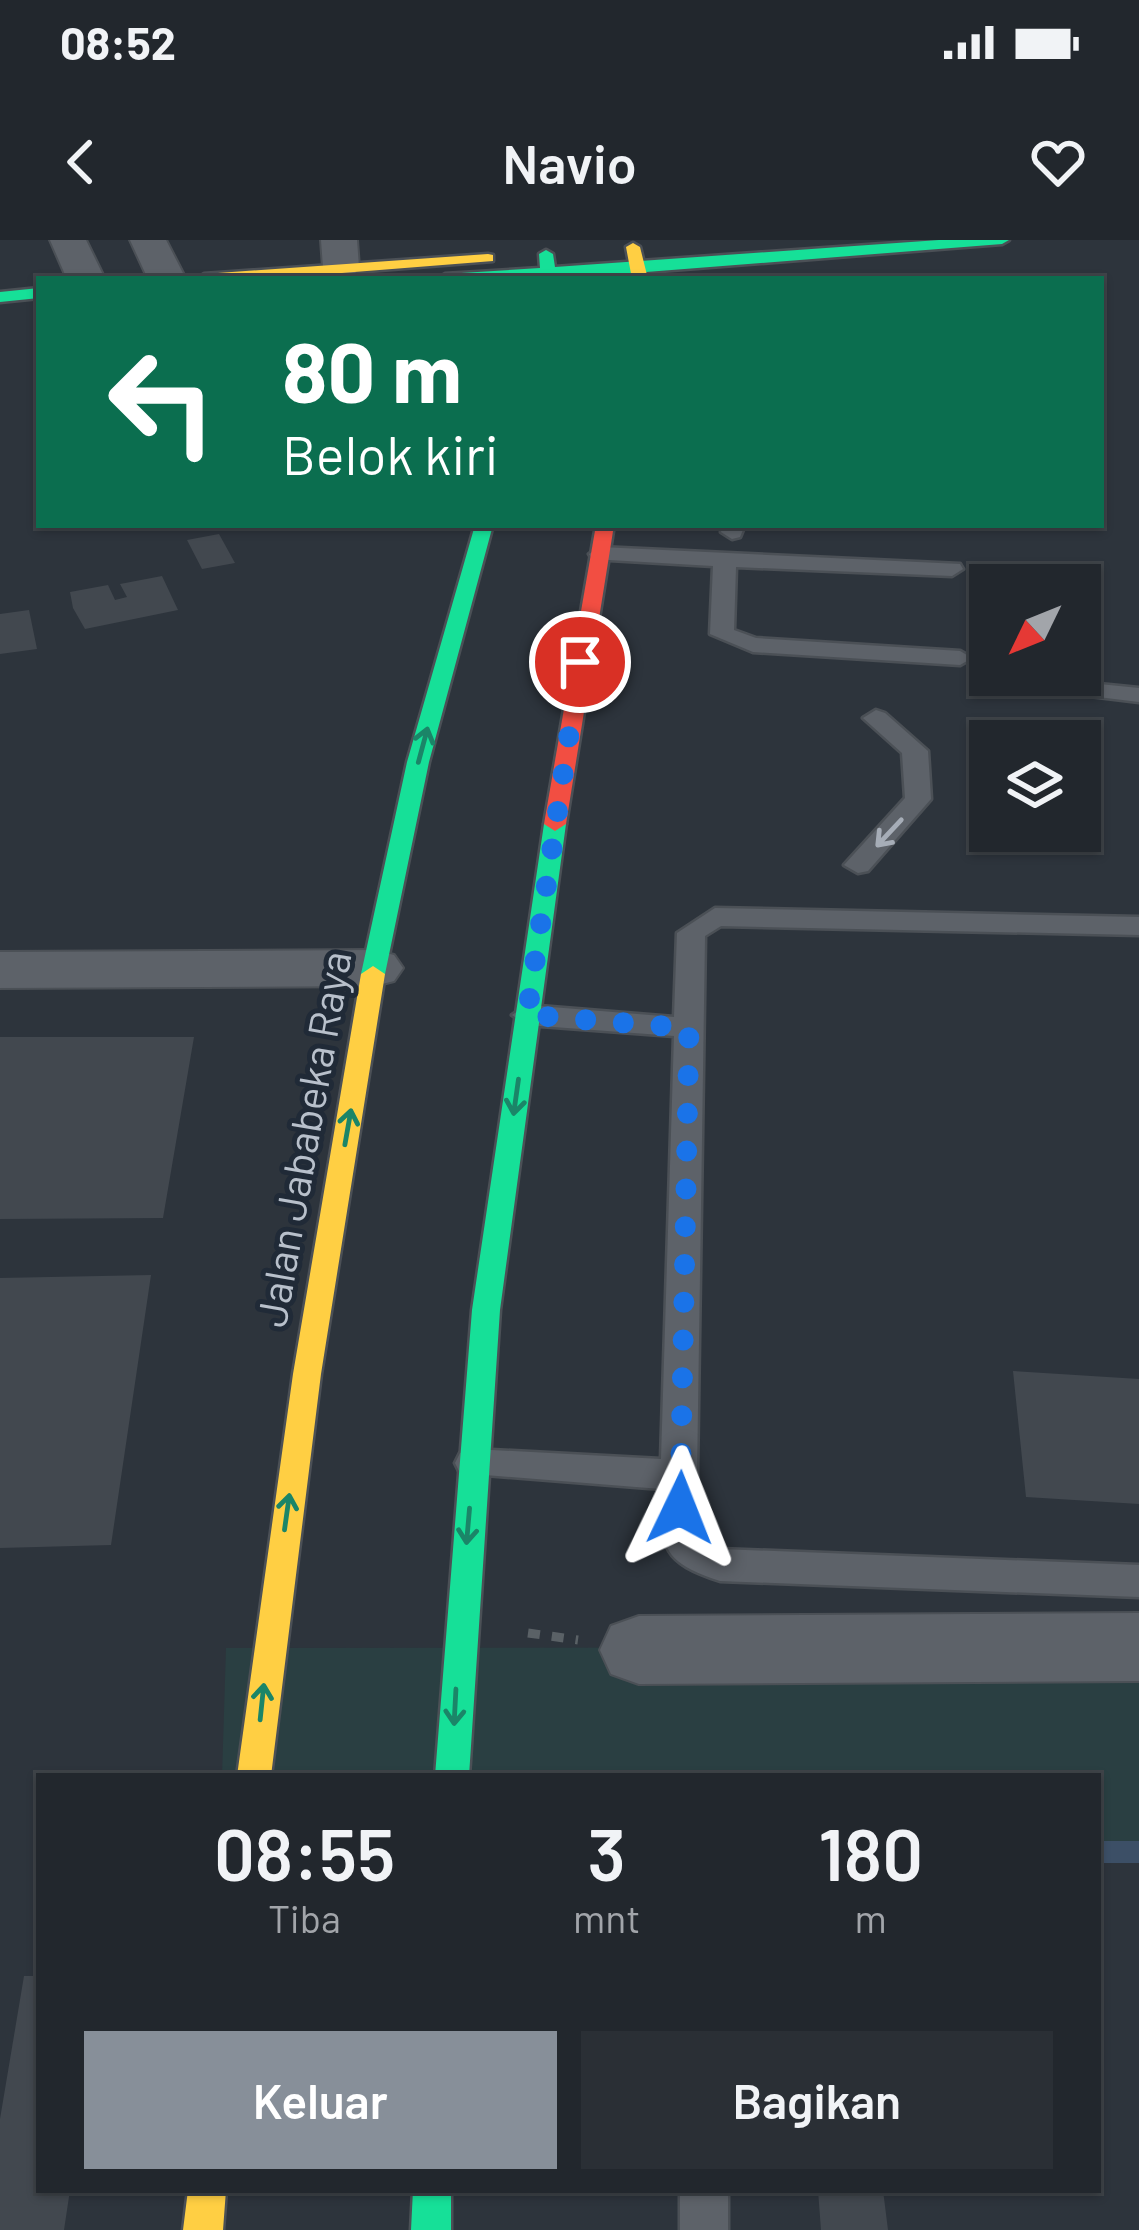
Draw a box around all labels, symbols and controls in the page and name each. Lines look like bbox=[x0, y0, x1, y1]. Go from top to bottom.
text: 08:52 bbox=[60, 15, 176, 69]
icon: back bbox=[48, 129, 114, 195]
icon: heart bbox=[1025, 129, 1091, 195]
text: Navio bbox=[502, 130, 637, 195]
text: 80 m bbox=[282, 319, 462, 420]
icon: left bbox=[84, 324, 240, 480]
text: Belok kiri bbox=[282, 421, 499, 486]
north arrow bbox=[969, 564, 1101, 696]
map controls bbox=[969, 564, 1101, 852]
pin bbox=[529, 611, 631, 713]
icon: arrive bbox=[547, 629, 613, 695]
button: layers bbox=[969, 720, 1101, 852]
one-way arrow bbox=[414, 726, 436, 764]
one-way arrow bbox=[875, 817, 904, 847]
street label: Jalan Jababeka Raya bbox=[244, 947, 361, 1331]
one-way arrow bbox=[504, 1077, 527, 1116]
one-way arrow bbox=[337, 1108, 360, 1147]
position arrow bbox=[617, 1445, 743, 1571]
one-way arrow bbox=[277, 1494, 300, 1533]
one-way arrow bbox=[456, 1506, 479, 1545]
one-way arrow bbox=[251, 1683, 274, 1722]
one-way arrow bbox=[444, 1687, 467, 1726]
text: 08:55 bbox=[214, 1809, 395, 1895]
text: 3 bbox=[588, 1809, 626, 1895]
text: 180 bbox=[818, 1809, 923, 1895]
text: Tiba bbox=[268, 1894, 341, 1941]
text: mnt bbox=[573, 1894, 640, 1941]
text: m bbox=[855, 1894, 887, 1941]
button: Keluar bbox=[84, 2031, 557, 2169]
button: Bagikan bbox=[581, 2031, 1053, 2169]

